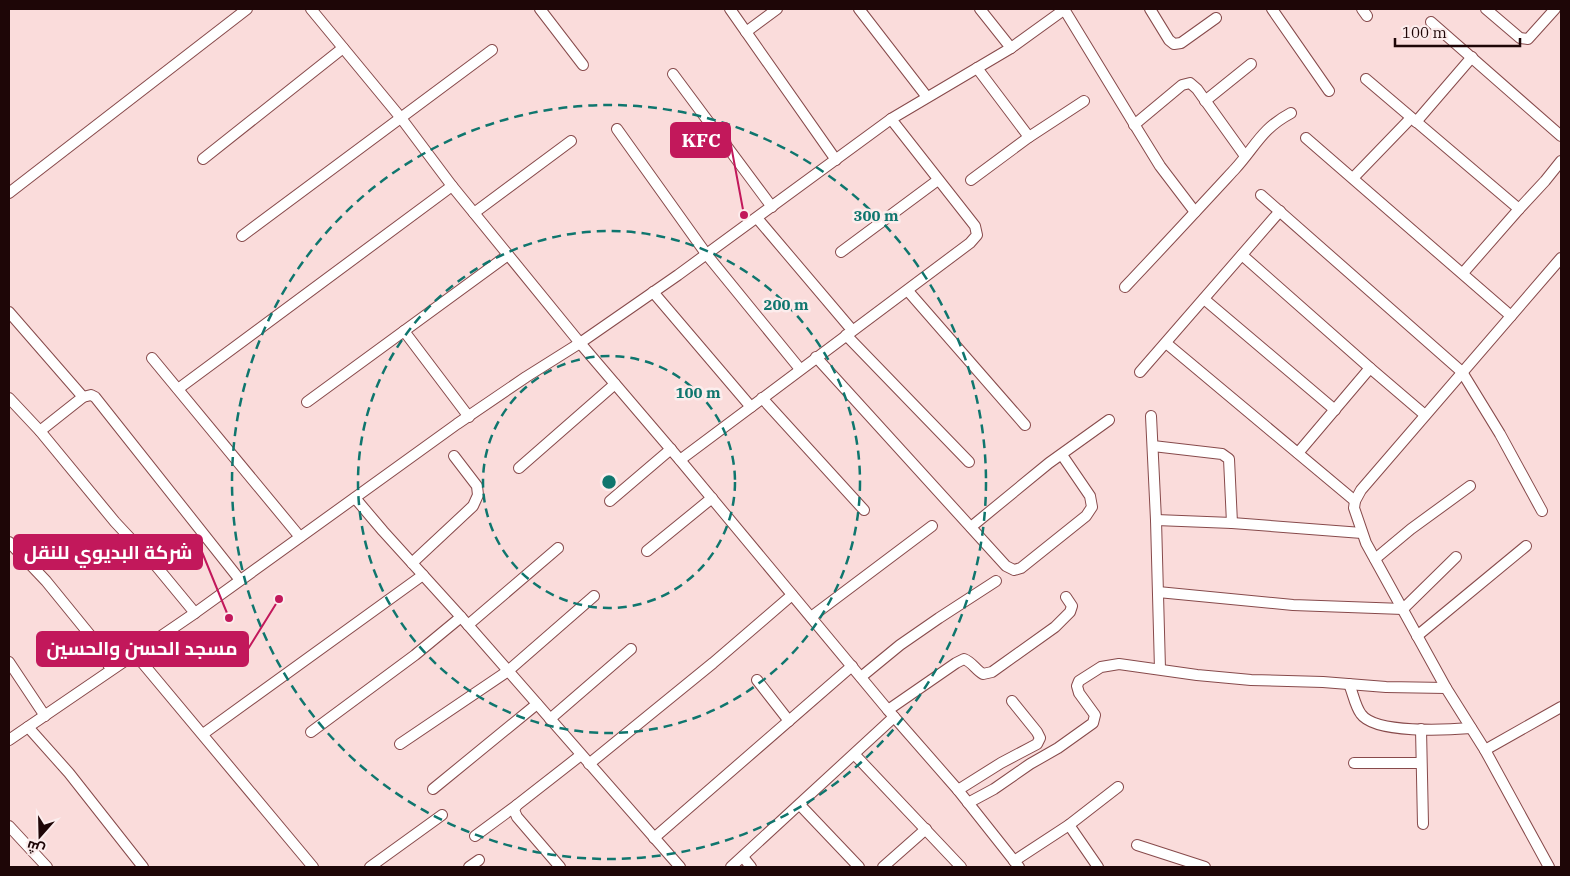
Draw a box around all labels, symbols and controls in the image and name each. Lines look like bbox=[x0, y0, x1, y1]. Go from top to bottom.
scale bar bbox=[1395, 15, 1520, 47]
text: 100 m bbox=[1402, 23, 1447, 42]
callout: KFC bbox=[671, 123, 730, 157]
text: KFC bbox=[681, 128, 721, 152]
text: 300 m bbox=[853, 206, 899, 225]
text: 200 m bbox=[763, 295, 809, 314]
text: 100 m bbox=[675, 383, 721, 402]
centre of rings bbox=[600, 473, 618, 491]
callout: شركة البديوي للنقل bbox=[14, 535, 202, 569]
text: شركة البديوي للنقل bbox=[24, 540, 192, 568]
callout: مسجد الحسن والحسين bbox=[37, 632, 248, 666]
text: مسجد الحسن والحسين bbox=[47, 636, 237, 660]
north arrow bbox=[15, 811, 65, 861]
text: ش bbox=[24, 837, 47, 860]

